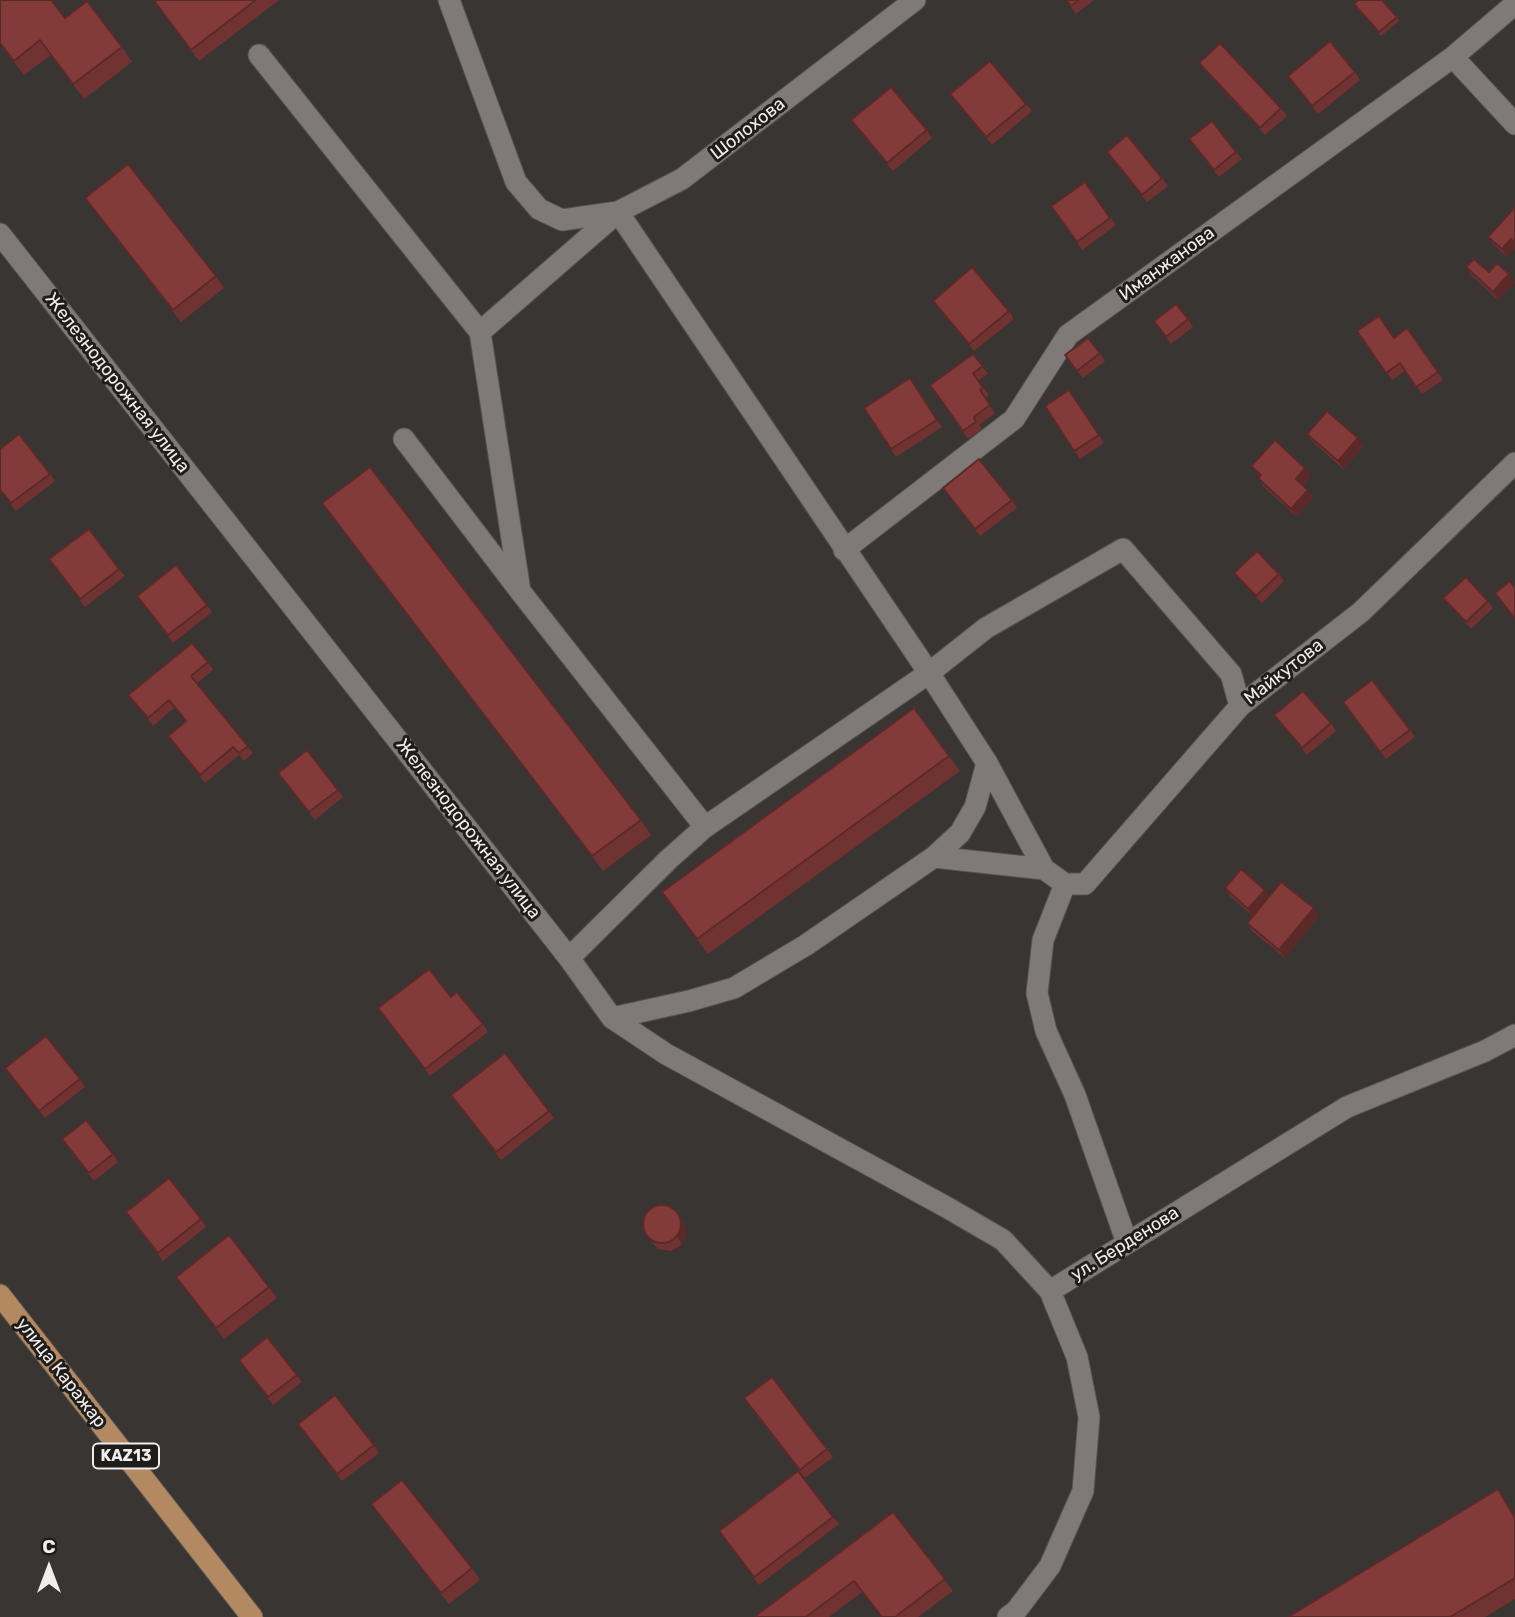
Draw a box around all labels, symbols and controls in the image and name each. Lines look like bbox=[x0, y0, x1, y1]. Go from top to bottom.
street label: Шолохова bbox=[707, 93, 789, 165]
street label: Иманжанова bbox=[1115, 222, 1219, 306]
street label: Железнодорожная улица bbox=[40, 289, 194, 477]
street label: Майкутова bbox=[1240, 634, 1328, 710]
street label: Железнодорожная улица bbox=[391, 735, 545, 923]
street label: ул. Берденова bbox=[1067, 1202, 1183, 1286]
street label: улица Каражар bbox=[11, 1314, 111, 1432]
road number: KAZ13 bbox=[93, 1444, 159, 1468]
north arrow bbox=[14, 1533, 84, 1603]
text: С bbox=[42, 1535, 56, 1558]

